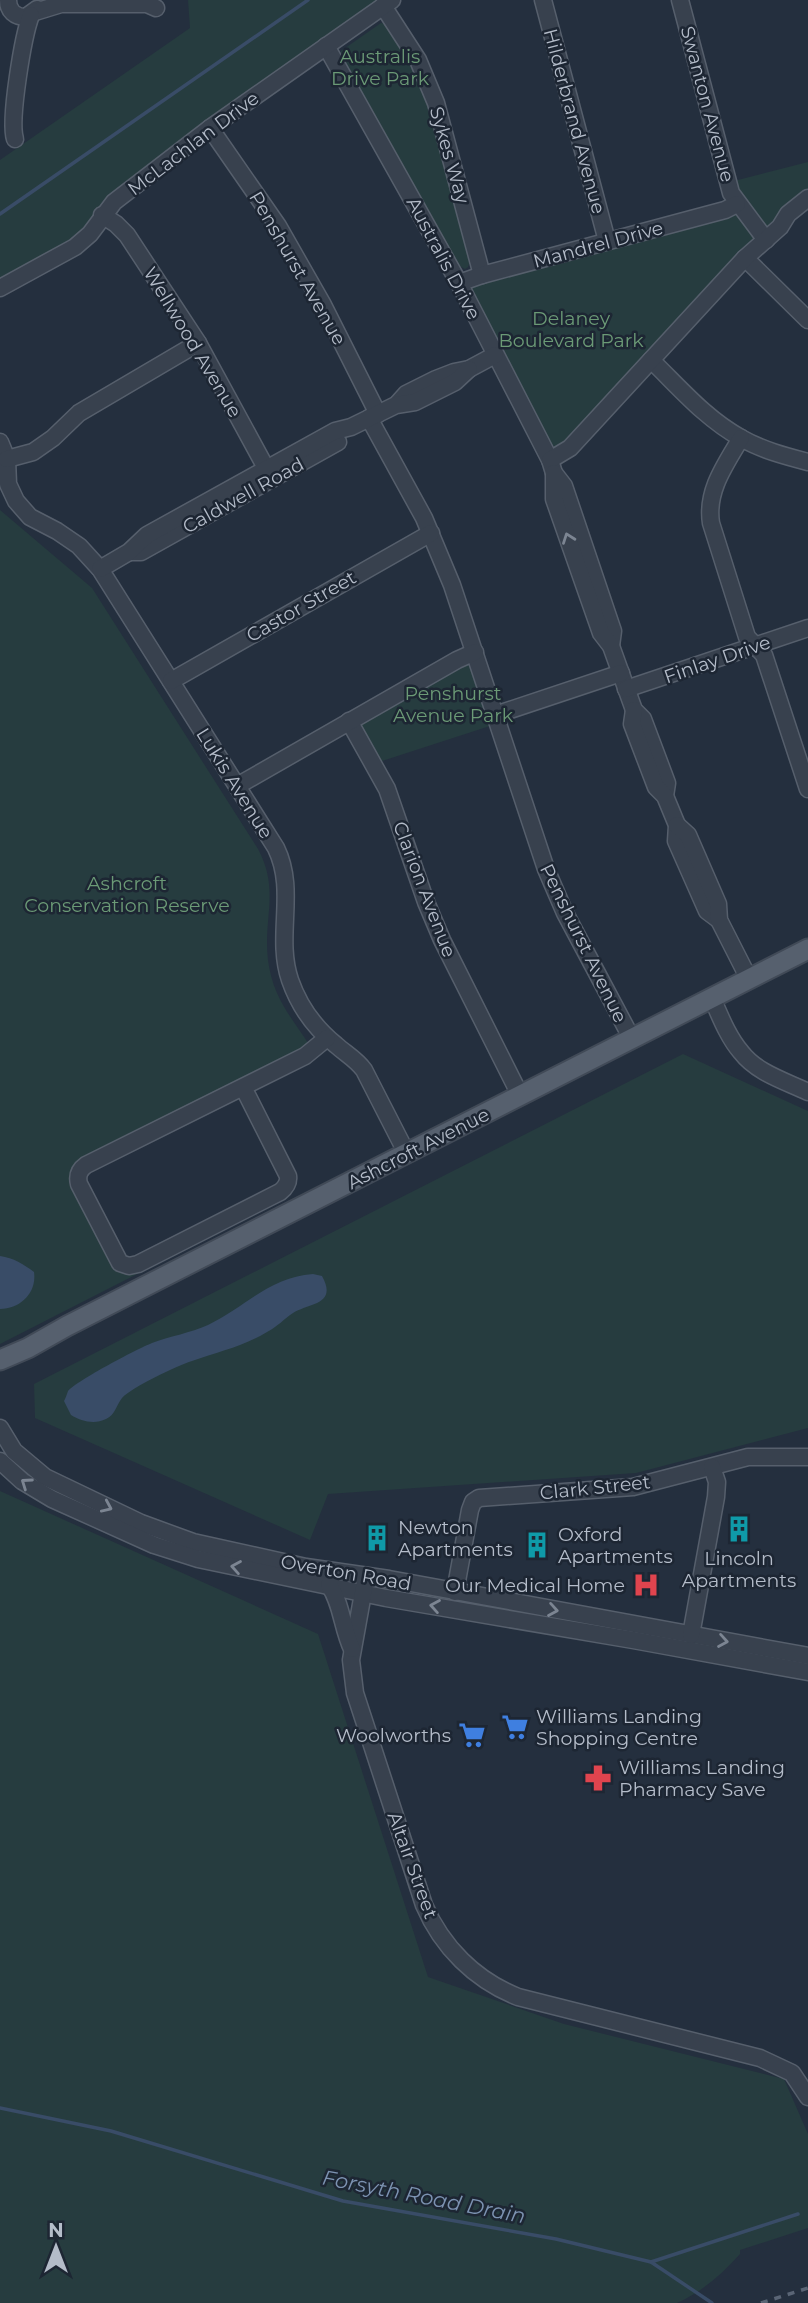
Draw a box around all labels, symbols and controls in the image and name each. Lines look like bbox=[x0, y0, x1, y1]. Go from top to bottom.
street label: Swanton Avenue bbox=[676, 24, 739, 185]
street label: Hilderbrand Avenue bbox=[539, 26, 610, 216]
park label: Australis Drive Park bbox=[331, 45, 430, 90]
street label: McLachlan Drive bbox=[123, 87, 264, 200]
street label: Sykes Way bbox=[425, 104, 475, 207]
street label: Penshurst Avenue bbox=[244, 187, 351, 349]
street label: Australis Drive bbox=[402, 193, 486, 323]
street label: Mandrel Drive bbox=[531, 216, 666, 273]
street label: Wellwood Avenue bbox=[139, 263, 247, 422]
park label: Delaney Boulevard Park bbox=[498, 307, 644, 352]
street label: Caldwell Road bbox=[179, 453, 308, 538]
one-way arrow bbox=[562, 533, 576, 545]
street label: Castor Street bbox=[242, 566, 361, 647]
street label: Finlay Drive bbox=[661, 631, 773, 688]
park label: Penshurst Avenue Park bbox=[393, 682, 514, 727]
street label: Lukis Avenue bbox=[191, 724, 278, 843]
street label: Clarion Avenue bbox=[388, 818, 461, 960]
street label: Penshurst Avenue bbox=[535, 860, 632, 1026]
park label: Ashcroft Conservation Reserve bbox=[24, 872, 230, 917]
street label: Ashcroft Avenue bbox=[343, 1103, 493, 1194]
street label: Clark Street bbox=[539, 1470, 652, 1505]
one-way arrow bbox=[21, 1479, 34, 1491]
one-way arrow bbox=[100, 1499, 112, 1513]
building icon: Lincoln Apartments bbox=[724, 1514, 754, 1544]
place label: Newton Apartments bbox=[398, 1516, 513, 1561]
building icon: Newton Apartments bbox=[362, 1523, 392, 1553]
place label: Oxford Apartments bbox=[558, 1523, 673, 1568]
building icon: Oxford Apartments bbox=[522, 1530, 552, 1560]
place label: Lincoln Apartments bbox=[682, 1547, 796, 1592]
street label: Overton Road bbox=[279, 1550, 413, 1595]
one-way arrow bbox=[230, 1560, 241, 1575]
hospital icon: Our Medical Home bbox=[631, 1570, 661, 1600]
place label: Our Medical Home bbox=[445, 1574, 625, 1597]
one-way arrow bbox=[429, 1599, 441, 1614]
one-way arrow bbox=[547, 1602, 559, 1617]
one-way arrow bbox=[717, 1633, 729, 1648]
place label: Williams Landing Shopping Centre bbox=[536, 1705, 702, 1750]
supermarket icon: Williams Landing Shopping Centre bbox=[500, 1712, 530, 1742]
supermarket icon: Woolworths bbox=[457, 1720, 487, 1750]
place label: Woolworths bbox=[336, 1724, 451, 1747]
place label: Williams Landing Pharmacy Save bbox=[619, 1756, 785, 1801]
pharmacy icon: Williams Landing Pharmacy Save bbox=[583, 1763, 613, 1793]
street label: Altair Street bbox=[383, 1808, 443, 1922]
water label: Forsyth Road Drain bbox=[320, 2165, 528, 2228]
north arrow bbox=[21, 2212, 91, 2282]
text: N bbox=[48, 2219, 64, 2242]

